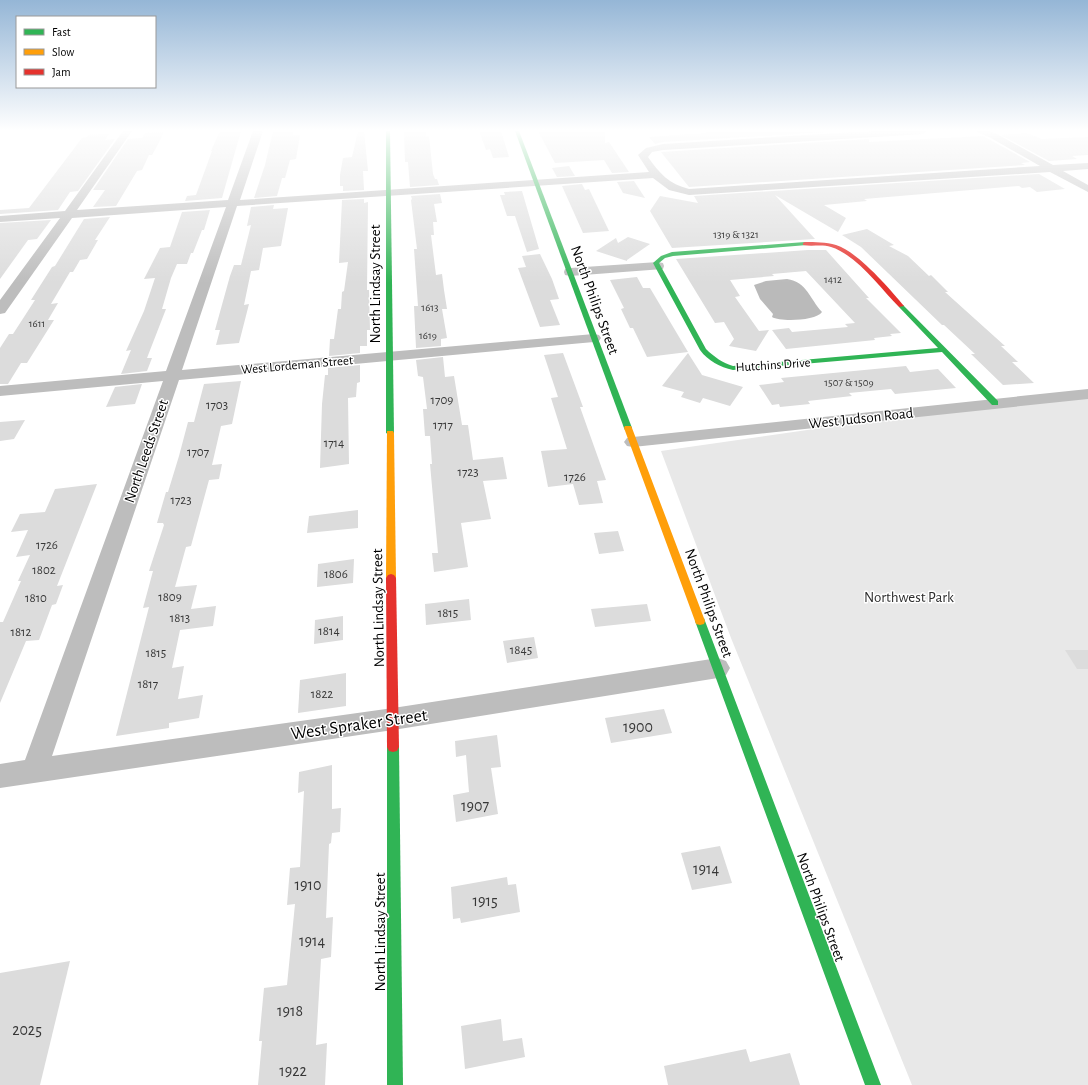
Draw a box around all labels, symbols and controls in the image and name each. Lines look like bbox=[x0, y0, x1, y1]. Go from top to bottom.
legend bbox=[16, 16, 156, 88]
text: Fast bbox=[52, 26, 71, 38]
text: Slow bbox=[52, 46, 74, 58]
text: Jam bbox=[52, 66, 71, 78]
street label: North Lindsay Street bbox=[368, 224, 383, 343]
house number: 1319 & 1321 bbox=[713, 229, 759, 240]
street label: North Philips Street bbox=[568, 244, 621, 357]
house number: 1412 bbox=[824, 274, 842, 285]
house number: 1613 bbox=[421, 302, 439, 313]
house number: 1611 bbox=[29, 318, 45, 329]
house number: 1619 bbox=[419, 330, 437, 341]
street label: West Lordeman Street bbox=[241, 354, 354, 377]
street label: Hutchins Drive bbox=[735, 356, 811, 375]
house number: 1507 & 1509 bbox=[824, 377, 874, 388]
house number: 1709 bbox=[431, 394, 453, 407]
street label: North Leeds Street bbox=[122, 397, 171, 505]
house number: 1703 bbox=[206, 399, 228, 412]
street label: West Judson Road bbox=[808, 406, 914, 431]
house number: 1717 bbox=[433, 419, 453, 432]
house number: 1714 bbox=[324, 437, 344, 450]
house number: 1707 bbox=[187, 446, 210, 459]
house number: 1723 bbox=[457, 466, 479, 479]
house number: 1726 bbox=[564, 471, 586, 484]
house number: 1723 bbox=[170, 494, 192, 507]
house number: 1726 bbox=[36, 539, 58, 552]
street label: North Philips Street bbox=[682, 547, 735, 660]
street label: North Lindsay Street bbox=[370, 548, 387, 668]
house number: 1802 bbox=[32, 564, 56, 577]
house number: 1806 bbox=[324, 568, 348, 581]
park label: Northwest Park bbox=[864, 590, 954, 605]
house number: 1809 bbox=[158, 591, 182, 604]
house number: 1810 bbox=[25, 592, 47, 605]
house number: 1815 bbox=[438, 607, 458, 620]
house number: 1813 bbox=[170, 612, 190, 625]
house number: 1814 bbox=[318, 625, 340, 638]
house number: 1812 bbox=[10, 626, 32, 639]
house number: 1845 bbox=[510, 644, 532, 657]
house number: 1815 bbox=[146, 647, 166, 660]
house number: 1817 bbox=[138, 678, 159, 691]
house number: 1822 bbox=[311, 688, 333, 701]
street label: West Spraker Street bbox=[290, 706, 429, 743]
house number: 1900 bbox=[623, 719, 653, 735]
house number: 1907 bbox=[461, 798, 489, 814]
street label: North Philips Street bbox=[794, 851, 847, 964]
house number: 1914 bbox=[693, 861, 719, 877]
street label: North Lindsay Street bbox=[373, 872, 388, 991]
house number: 1910 bbox=[295, 877, 321, 893]
house number: 1915 bbox=[472, 893, 498, 909]
house number: 1914 bbox=[299, 933, 325, 949]
house number: 1918 bbox=[277, 1003, 303, 1019]
house number: 2025 bbox=[12, 1022, 42, 1038]
house number: 1922 bbox=[279, 1063, 307, 1079]

